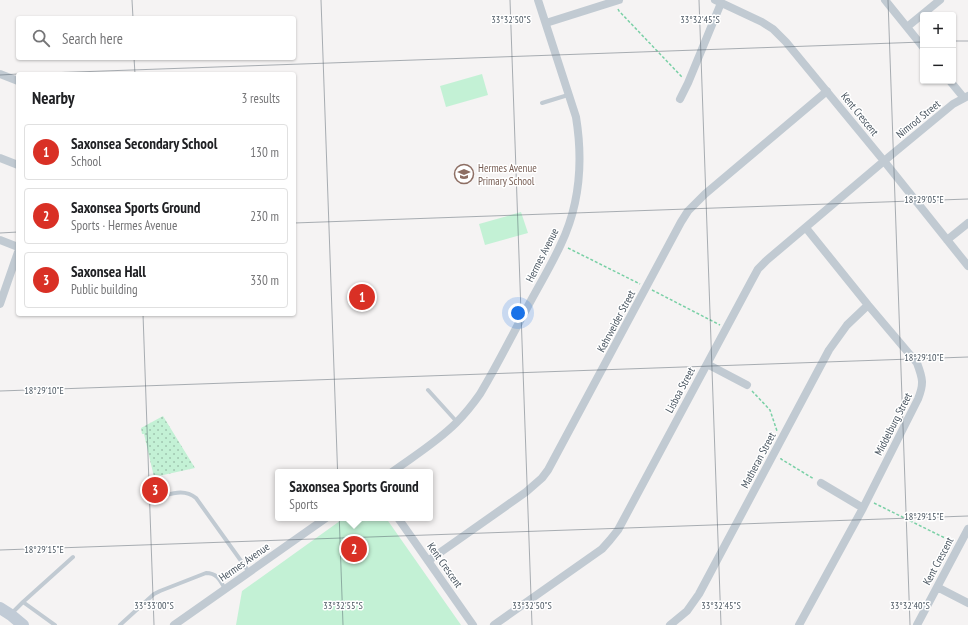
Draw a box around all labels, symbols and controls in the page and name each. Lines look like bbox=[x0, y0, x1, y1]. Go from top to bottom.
map controls bbox=[920, 12, 956, 84]
button: + bbox=[920, 12, 956, 48]
text: 33°32'50"S bbox=[491, 13, 531, 26]
text: 33°32'45"S bbox=[680, 13, 720, 26]
search box bbox=[16, 16, 296, 60]
icon: search bbox=[30, 27, 52, 49]
text: Search here bbox=[62, 29, 123, 48]
button: − bbox=[920, 48, 956, 84]
text: Nearby bbox=[32, 87, 75, 109]
street label: Kent Crescent bbox=[838, 89, 882, 139]
text: 3 results bbox=[241, 90, 280, 107]
street label: Nimrod Street bbox=[893, 97, 943, 141]
text: Saxonsea Secondary School bbox=[71, 134, 217, 153]
text: 1 bbox=[43, 144, 49, 161]
text: 130 m bbox=[250, 144, 279, 161]
text: School bbox=[71, 153, 101, 170]
place label: Hermes Avenue Primary School bbox=[478, 161, 537, 188]
school or university icon: Hermes Avenue Primary School bbox=[453, 163, 475, 185]
text: 18°29'05"E bbox=[904, 193, 944, 206]
text: Saxonsea Sports Ground bbox=[71, 198, 200, 217]
text: 2 bbox=[43, 208, 49, 225]
text: 230 m bbox=[250, 208, 279, 225]
text: Sports · Hermes Avenue bbox=[71, 217, 177, 234]
street label: Hermes Avenue bbox=[522, 225, 562, 284]
text: Saxonsea Hall bbox=[71, 262, 146, 281]
text: 3 bbox=[43, 272, 49, 289]
text: 330 m bbox=[250, 272, 279, 289]
text: Public building bbox=[71, 281, 138, 298]
pin: 1 bbox=[349, 282, 375, 312]
street label: Kehrweider Street bbox=[594, 288, 638, 354]
your location bbox=[508, 303, 528, 323]
text: 18°29'10"E bbox=[904, 351, 944, 364]
street label: Lisboa Street bbox=[662, 365, 698, 415]
text: 18°29'10"E bbox=[24, 384, 64, 397]
street label: Middelburg Street bbox=[871, 390, 915, 458]
street label: Matheran Street bbox=[737, 430, 779, 490]
popup bbox=[275, 469, 433, 521]
pin: 3 bbox=[142, 475, 168, 505]
text: Saxonsea Sports Ground bbox=[289, 477, 419, 496]
text: Sports bbox=[289, 496, 318, 513]
text: 18°29'15"E bbox=[904, 510, 944, 523]
pin: 2 bbox=[341, 534, 367, 564]
street label: Kent Crescent bbox=[920, 535, 956, 587]
street label: Hermes Avenue bbox=[216, 539, 272, 585]
street label: Kent Crescent bbox=[424, 540, 466, 590]
text: 18°29'15"E bbox=[24, 543, 64, 556]
text: 33°33'00"S bbox=[134, 599, 174, 612]
text: 33°32'55"S bbox=[323, 599, 363, 612]
text: 33°32'50"S bbox=[512, 599, 552, 612]
text: 33°32'45"S bbox=[701, 599, 741, 612]
text: 33°32'40"S bbox=[890, 599, 930, 612]

